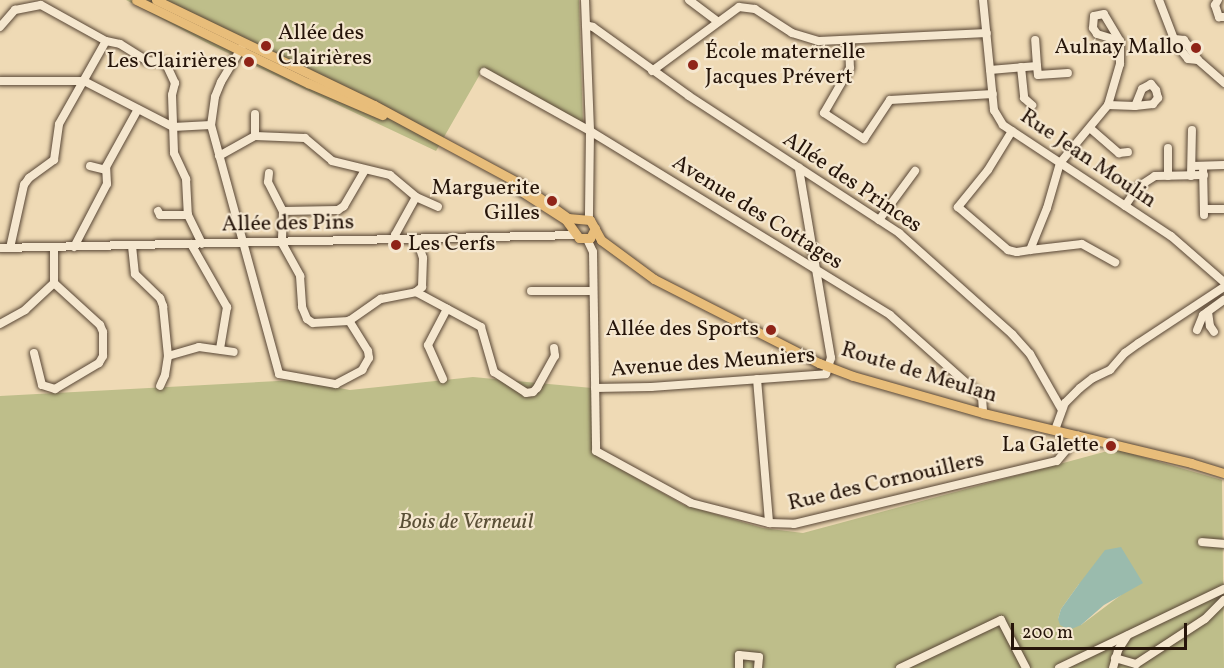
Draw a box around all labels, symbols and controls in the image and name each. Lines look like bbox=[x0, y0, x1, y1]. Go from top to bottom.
place label: Allée des Clairières bbox=[278, 20, 372, 72]
place label: Aulnay Mallo bbox=[1054, 35, 1184, 61]
marker: Allée des Clairières bbox=[259, 39, 273, 53]
place label: École maternelle Jacques Prévert bbox=[705, 39, 865, 90]
marker: Aulnay Mallo bbox=[1189, 41, 1203, 55]
place label: Les Clairières bbox=[107, 49, 237, 75]
marker: Les Clairières bbox=[242, 55, 256, 69]
marker: École maternelle Jacques Prévert bbox=[686, 58, 700, 72]
street label: Rue Jean Moulin bbox=[1015, 104, 1161, 214]
street label: Allée des Princes bbox=[777, 127, 927, 239]
street label: Avenue des Cottages bbox=[667, 150, 847, 276]
place label: Marguerite Gilles bbox=[431, 175, 540, 226]
marker: Marguerite Gilles bbox=[545, 194, 559, 208]
street label: Allée des Pins bbox=[222, 210, 354, 238]
place label: Les Cerfs bbox=[408, 232, 496, 258]
marker: Les Cerfs bbox=[389, 238, 403, 252]
place label: Allée des Sports bbox=[606, 317, 759, 343]
marker: Allée des Sports bbox=[764, 323, 778, 337]
street label: Route de Meulan bbox=[838, 337, 1000, 409]
street label: Avenue des Meuniers bbox=[610, 343, 816, 383]
place label: La Galette bbox=[1002, 433, 1099, 459]
marker: La Galette bbox=[1104, 439, 1118, 453]
street label: Rue des Cornouillers bbox=[785, 447, 987, 517]
park label: Bois de Verneuil bbox=[399, 510, 533, 536]
scale bar bbox=[1014, 611, 1190, 649]
text: 200 m bbox=[1022, 621, 1073, 646]

